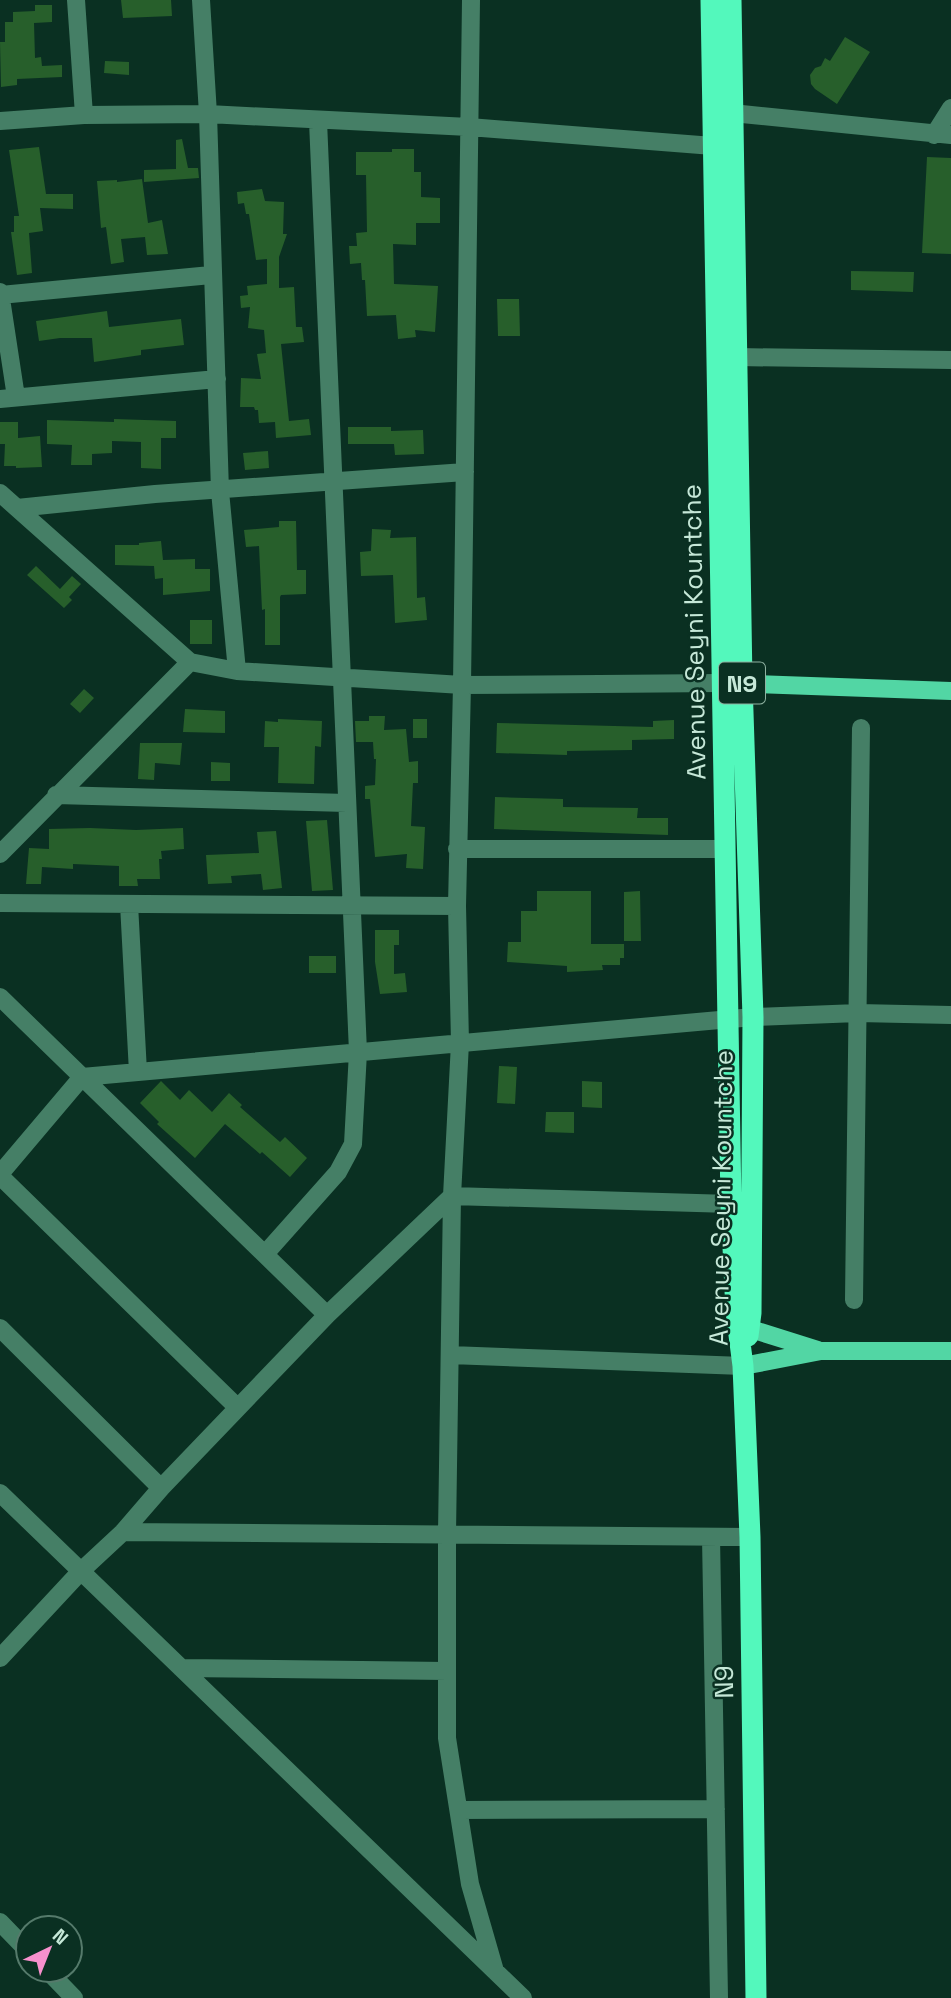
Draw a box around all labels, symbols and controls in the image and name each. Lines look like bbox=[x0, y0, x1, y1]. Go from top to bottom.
street label: Avenue Seyni Kountche bbox=[674, 484, 714, 780]
road number: N9 bbox=[719, 662, 765, 704]
street label: Avenue Seyni Kountche bbox=[701, 1050, 741, 1346]
street label: N9 bbox=[707, 1665, 741, 1699]
north arrow bbox=[14, 1914, 84, 1984]
text: N bbox=[47, 1923, 73, 1950]

